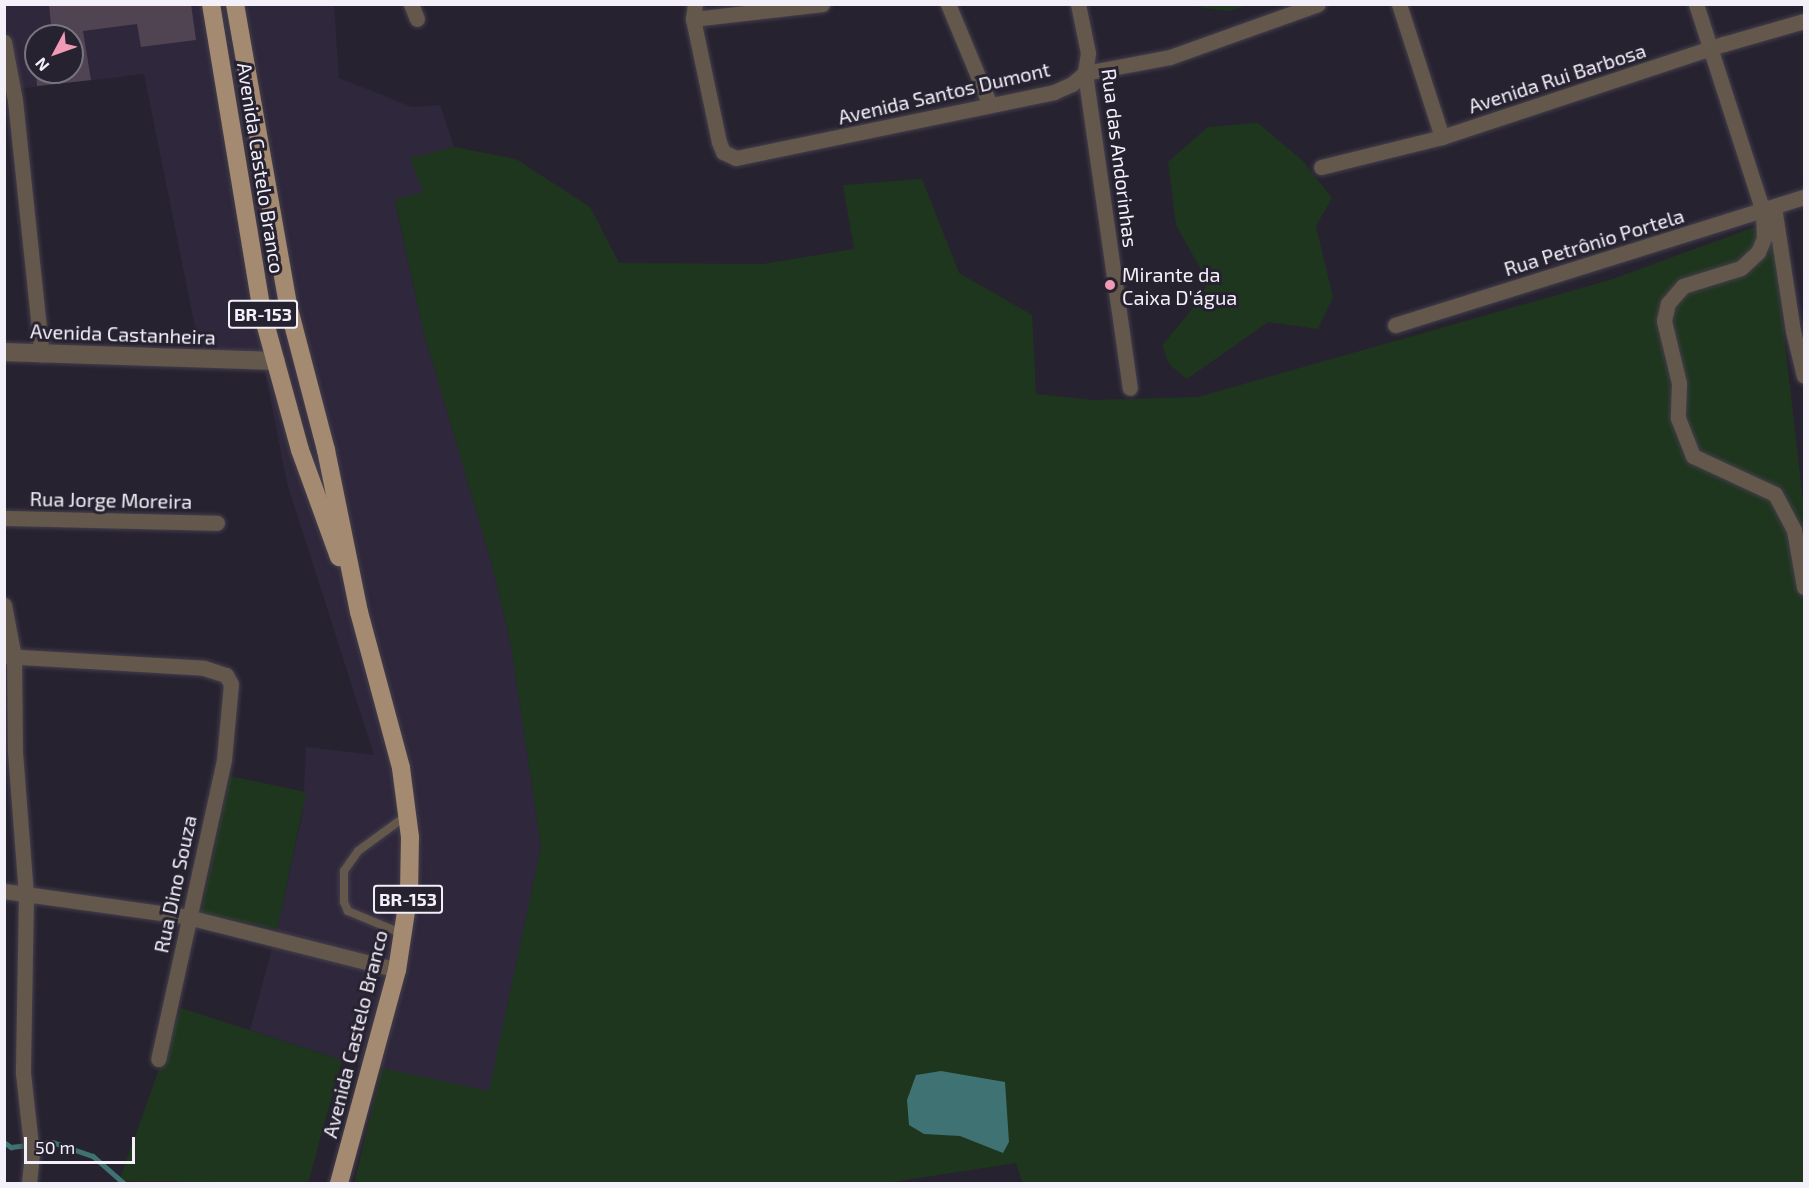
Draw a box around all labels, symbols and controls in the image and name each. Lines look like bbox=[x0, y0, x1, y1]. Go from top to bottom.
north arrow bbox=[24, 24, 84, 84]
street label: Avenida Rui Barbosa bbox=[1465, 38, 1649, 118]
text: N bbox=[31, 54, 53, 75]
street label: Avenida Santos Dumont bbox=[836, 57, 1052, 129]
street label: Avenida Castelo Branco bbox=[232, 61, 290, 275]
street label: Rua das Andorinhas bbox=[1097, 67, 1143, 249]
street label: Rua Petrônio Portela bbox=[1501, 203, 1687, 281]
place label: Mirante da Caixa D'água bbox=[1122, 262, 1237, 309]
marker: Mirante da Caixa D'água bbox=[1103, 278, 1117, 292]
road number: BR-153 bbox=[227, 299, 299, 329]
street label: Avenida Castanheira bbox=[30, 319, 216, 349]
street label: Rua Jorge Moreira bbox=[29, 487, 193, 513]
street label: Rua Dino Souza bbox=[149, 813, 201, 955]
road number: BR-153 bbox=[372, 884, 444, 914]
street label: Avenida Castelo Branco bbox=[318, 928, 392, 1140]
scale bar bbox=[27, 1125, 138, 1163]
text: 50 m bbox=[35, 1136, 75, 1158]

